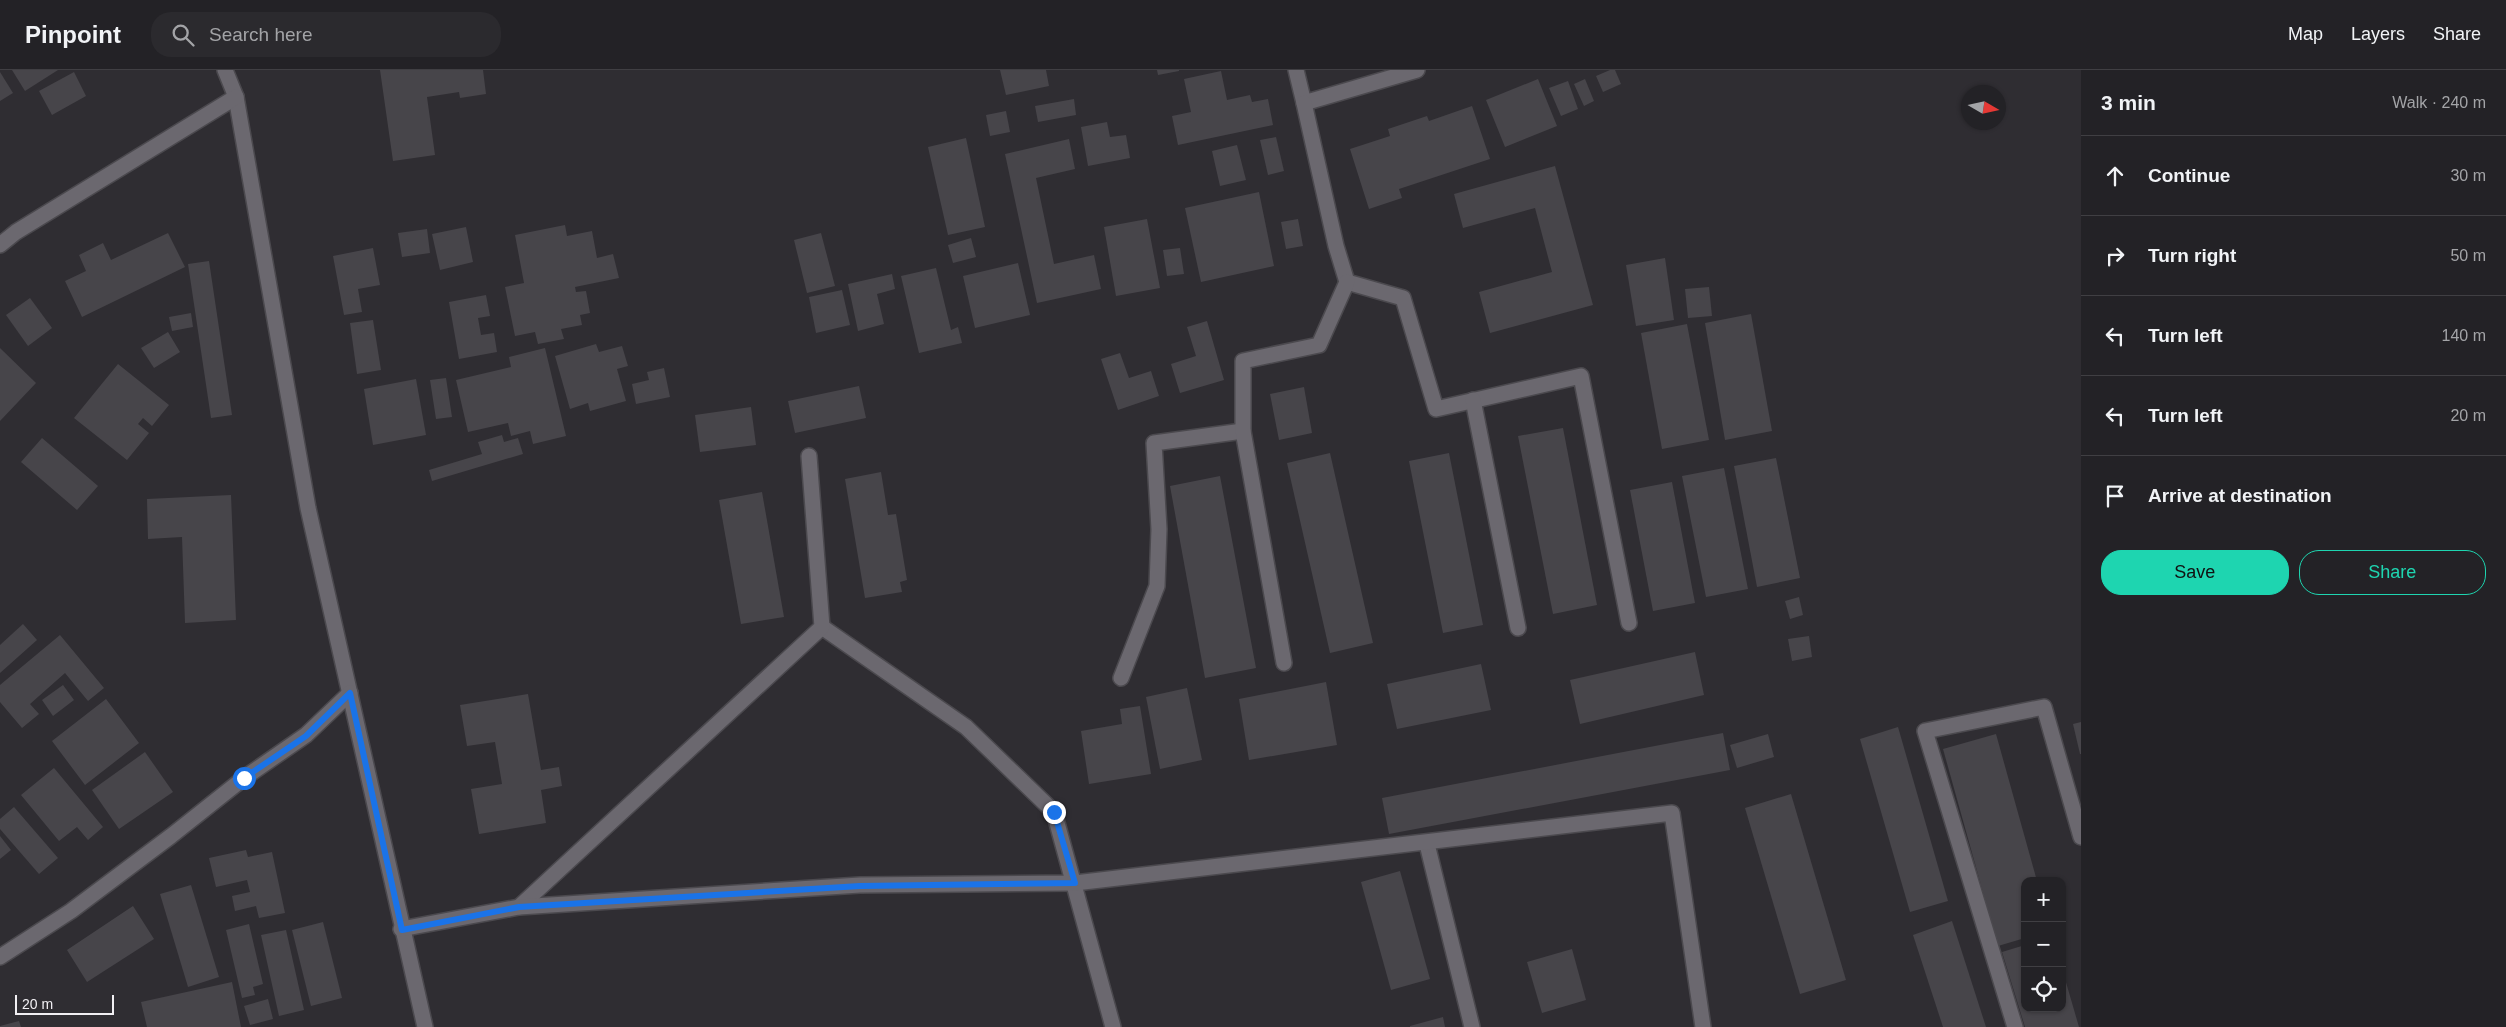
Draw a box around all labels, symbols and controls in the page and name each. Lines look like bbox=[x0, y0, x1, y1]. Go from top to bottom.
search box bbox=[151, 12, 501, 57]
text: Pinpoint bbox=[25, 21, 121, 48]
icon: search bbox=[169, 21, 197, 49]
text: Search here bbox=[209, 24, 313, 45]
text: Map bbox=[2288, 24, 2323, 44]
text: Layers bbox=[2351, 24, 2405, 44]
text: Share bbox=[2433, 24, 2481, 44]
north arrow bbox=[1961, 85, 2006, 130]
text: 3 min bbox=[2101, 91, 2156, 114]
text: Walk · 240 m bbox=[2392, 94, 2486, 111]
icon: ahead bbox=[2101, 162, 2129, 190]
text: Continue bbox=[2148, 165, 2230, 186]
text: 30 m bbox=[2450, 167, 2486, 184]
icon: right bbox=[2101, 242, 2129, 270]
text: Turn right bbox=[2148, 245, 2236, 266]
text: 50 m bbox=[2450, 247, 2486, 264]
icon: left bbox=[2101, 322, 2129, 350]
text: Turn left bbox=[2148, 325, 2223, 346]
text: 140 m bbox=[2442, 327, 2486, 344]
icon: left bbox=[2101, 402, 2129, 430]
text: Turn left bbox=[2148, 405, 2223, 426]
text: 20 m bbox=[2450, 407, 2486, 424]
icon: arrive bbox=[2101, 482, 2129, 510]
text: Arrive at destination bbox=[2148, 485, 2332, 506]
button: Save bbox=[2101, 550, 2289, 595]
button: Share bbox=[2299, 550, 2486, 595]
route start bbox=[233, 767, 256, 790]
route end bbox=[1043, 801, 1066, 824]
map controls bbox=[2021, 877, 2066, 1012]
button: + bbox=[2021, 877, 2066, 922]
button: − bbox=[2021, 922, 2066, 967]
button: locate bbox=[2021, 967, 2066, 1012]
scale bar bbox=[15, 992, 114, 1015]
text: 20 m bbox=[22, 996, 53, 1012]

